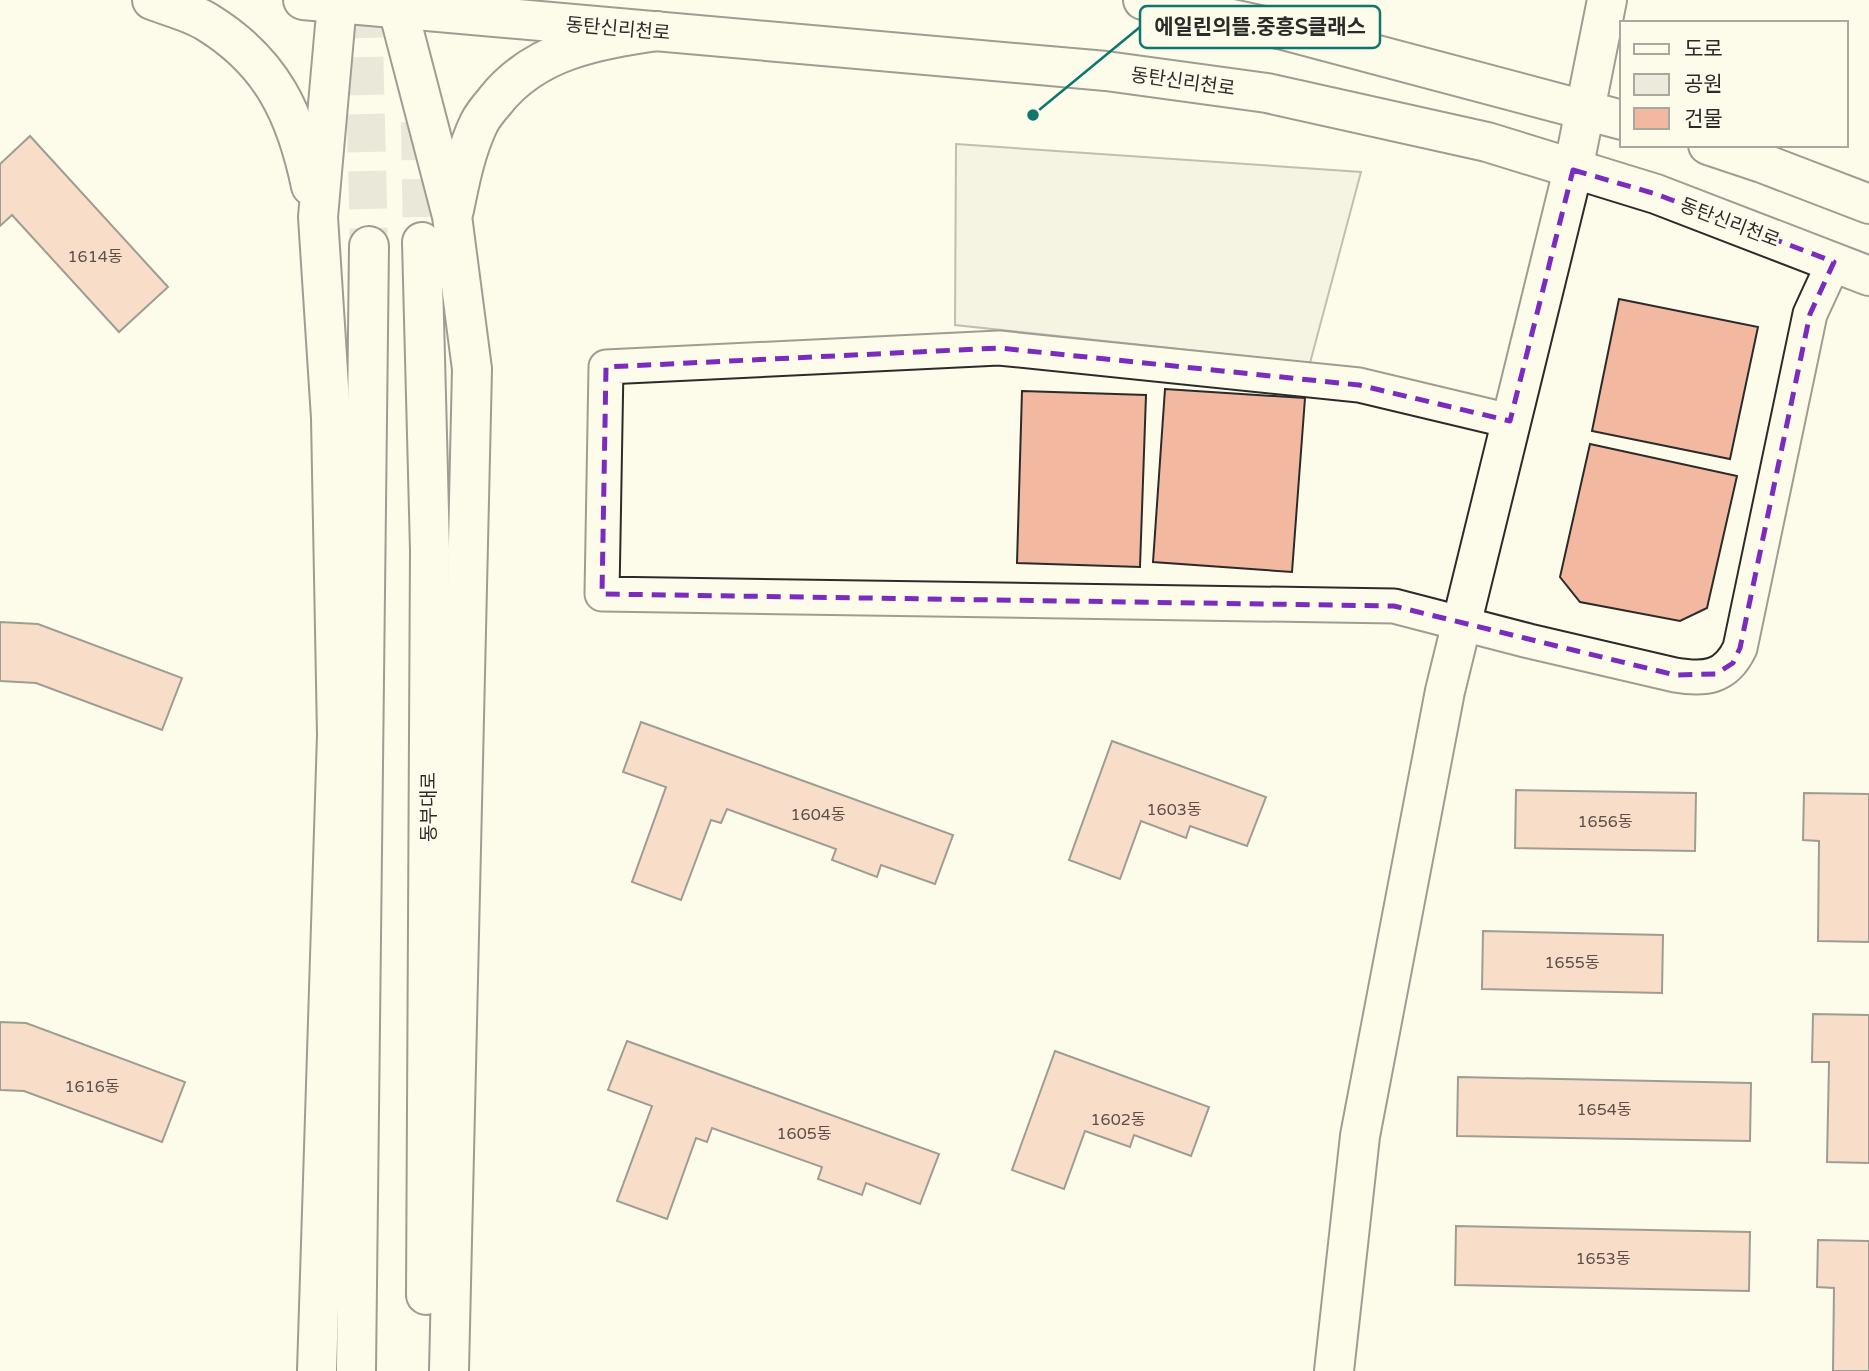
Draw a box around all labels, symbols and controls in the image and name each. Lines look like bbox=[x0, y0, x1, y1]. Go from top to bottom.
callout: 에일린의뜰.중흥S클래스 bbox=[1140, 6, 1380, 48]
street label: 동탄신리천로 bbox=[565, 13, 671, 45]
text: 에일린의뜰.중흥S클래스 bbox=[1154, 15, 1366, 40]
legend bbox=[1620, 21, 1848, 147]
text: 도로 bbox=[1684, 37, 1723, 62]
street label: 동탄신리천로 bbox=[1129, 64, 1236, 100]
text: 공원 bbox=[1684, 72, 1723, 97]
text: 건물 bbox=[1684, 107, 1723, 132]
street label: 동탄신리천로 bbox=[1677, 194, 1783, 252]
house number: 1614동 bbox=[68, 247, 123, 267]
street label: 동부대로 bbox=[418, 772, 440, 842]
house number: 1603동 bbox=[1147, 800, 1202, 820]
house number: 1604동 bbox=[791, 805, 846, 825]
house number: 1656동 bbox=[1578, 812, 1633, 832]
house number: 1655동 bbox=[1545, 953, 1600, 973]
house number: 1616동 bbox=[65, 1077, 120, 1097]
house number: 1654동 bbox=[1577, 1100, 1632, 1120]
house number: 1602동 bbox=[1091, 1110, 1146, 1130]
house number: 1605동 bbox=[777, 1124, 832, 1144]
house number: 1653동 bbox=[1576, 1249, 1631, 1269]

